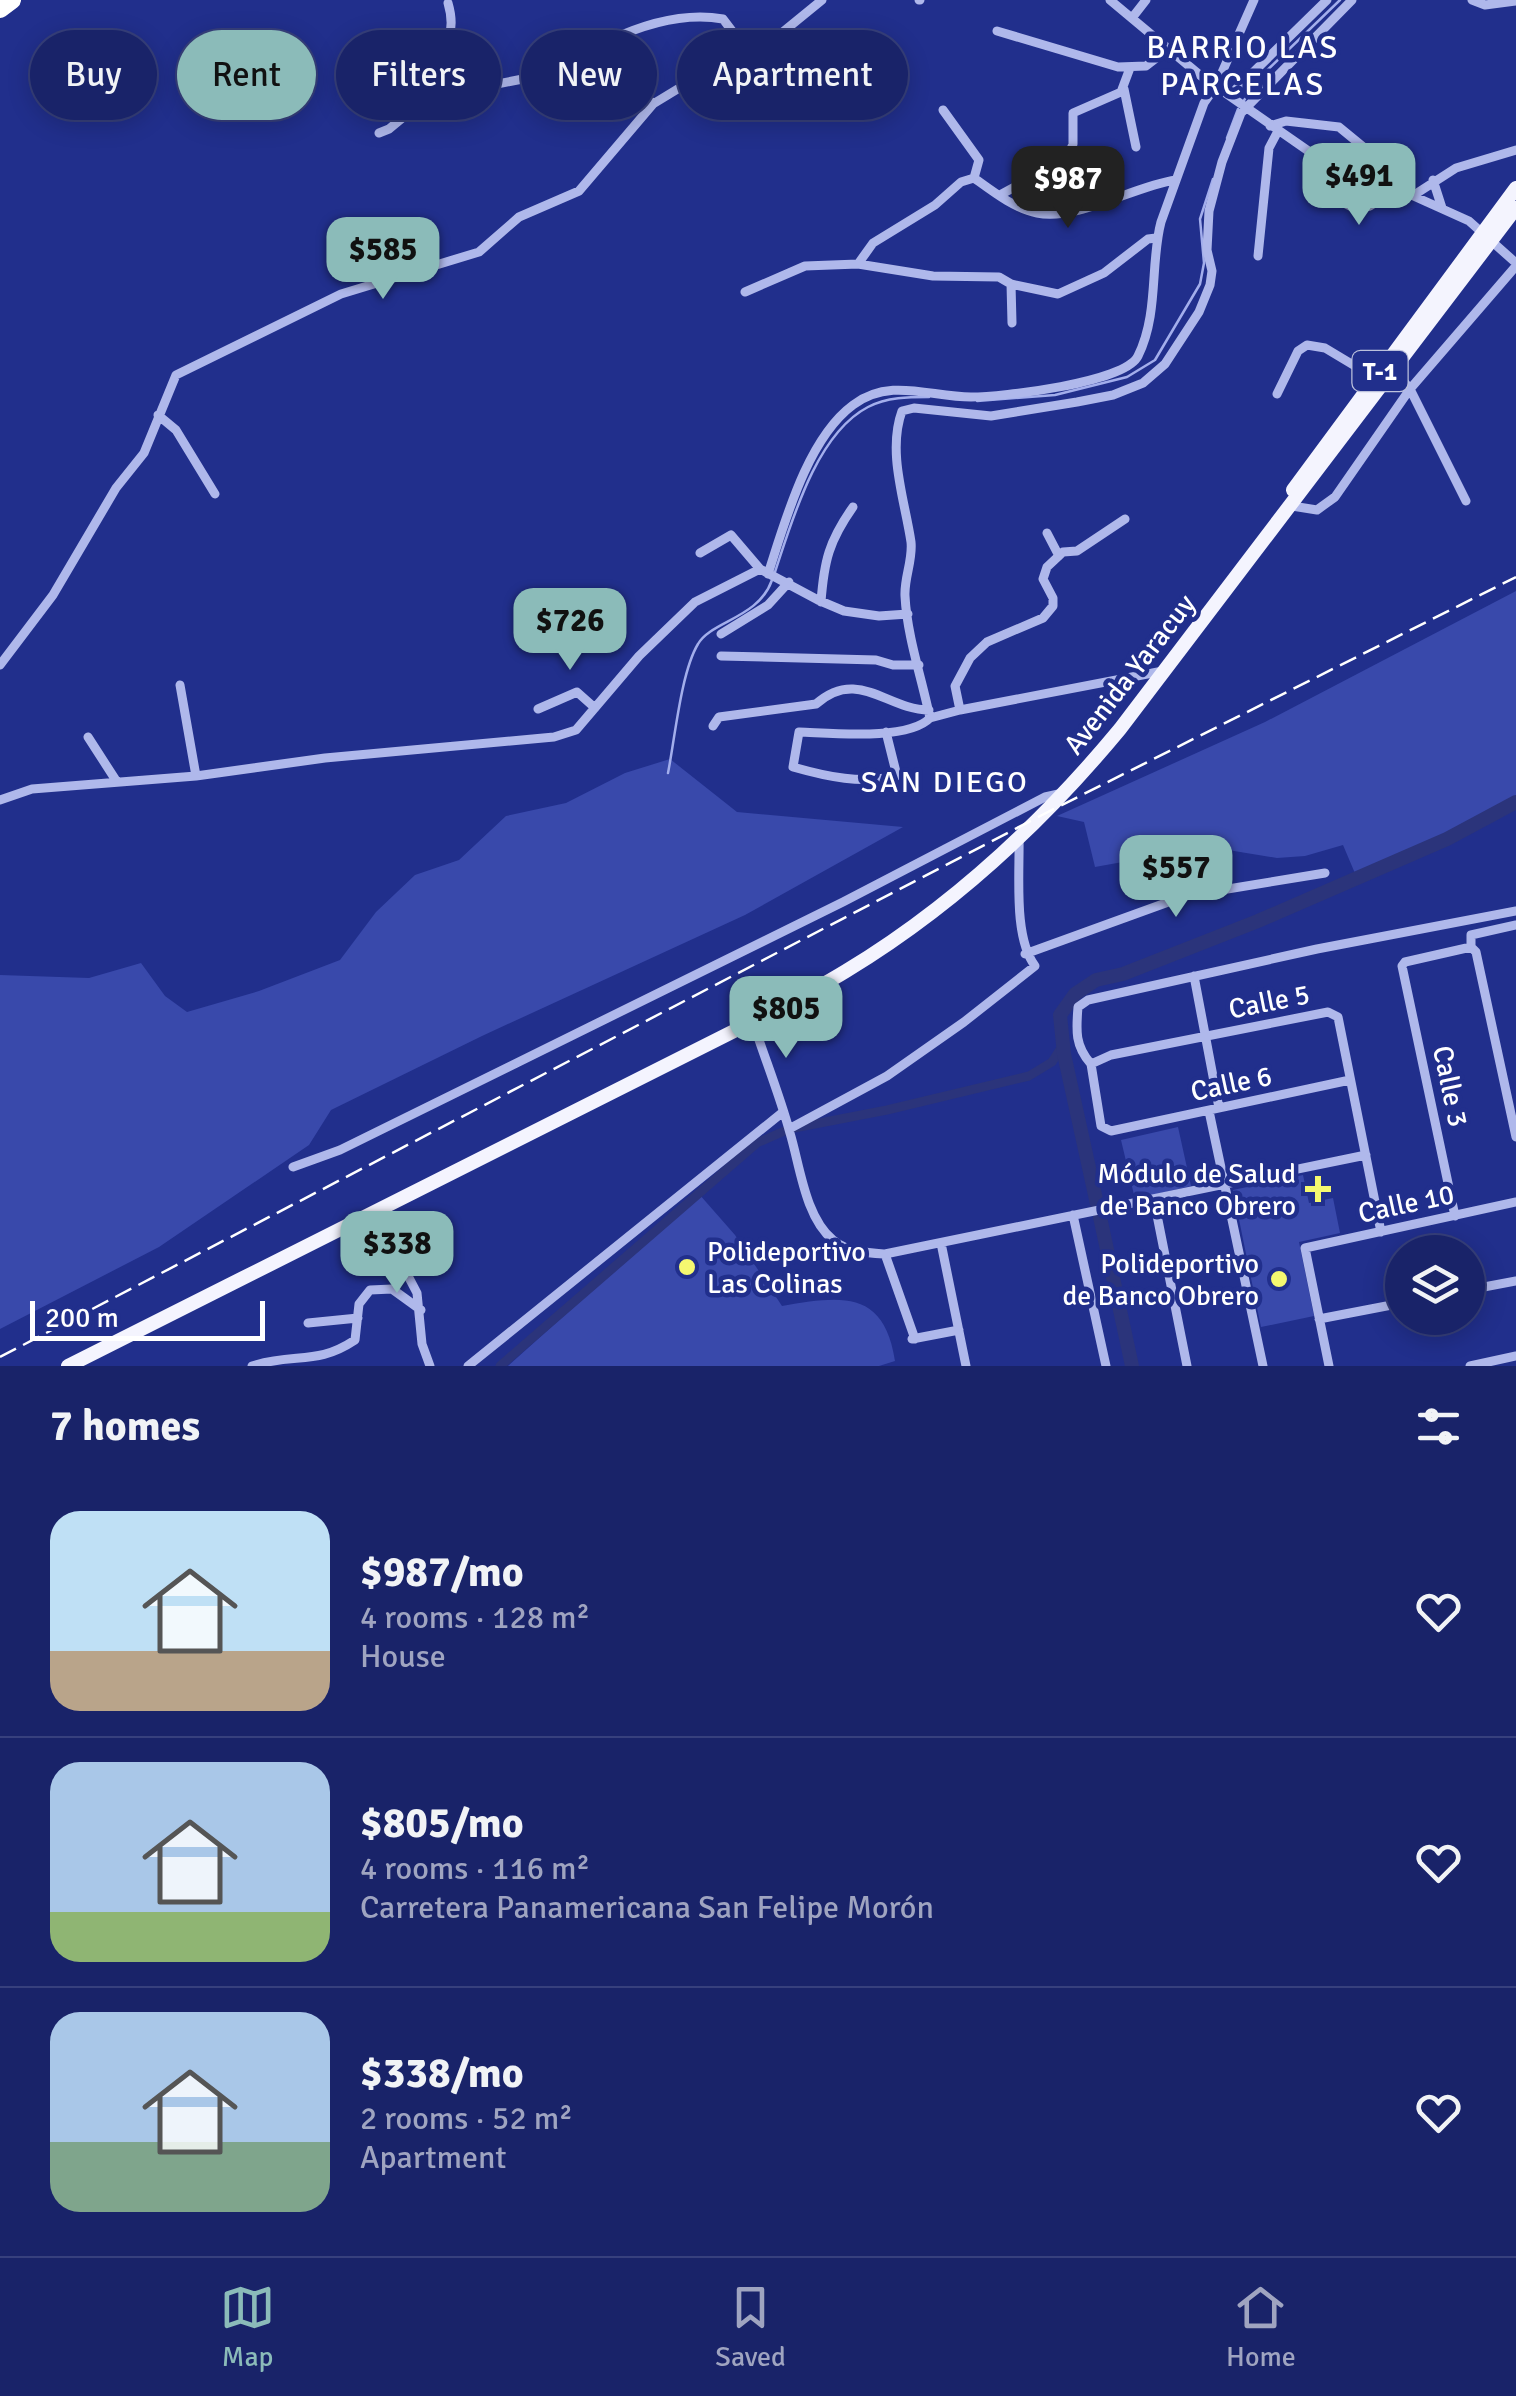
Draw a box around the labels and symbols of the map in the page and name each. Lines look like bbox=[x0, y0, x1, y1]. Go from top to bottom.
district label: BARRIO LAS PARCELAS bbox=[1146, 28, 1340, 104]
pin: $491 bbox=[1300, 143, 1418, 228]
pin: $987 bbox=[1009, 146, 1127, 231]
pin: $585 bbox=[324, 217, 442, 302]
road number: T-1 bbox=[1352, 351, 1408, 391]
pin: $726 bbox=[511, 588, 629, 673]
street label: Avenida Yaracuy bbox=[1057, 588, 1203, 761]
district label: SAN DIEGO bbox=[861, 764, 1029, 801]
pin: $557 bbox=[1117, 835, 1235, 920]
pin: $805 bbox=[727, 976, 845, 1061]
street label: Calle 5 bbox=[1226, 977, 1313, 1026]
street label: Calle 3 bbox=[1425, 1043, 1475, 1130]
street label: Calle 6 bbox=[1188, 1059, 1275, 1109]
place label: Módulo de Salud de Banco Obrero bbox=[1097, 1157, 1296, 1223]
marker: Módulo de Salud de Banco Obrero bbox=[1305, 1176, 1331, 1202]
street label: Calle 10 bbox=[1355, 1177, 1457, 1231]
pin: $338 bbox=[338, 1211, 456, 1296]
place label: Polideportivo Las Colinas bbox=[707, 1235, 866, 1301]
place label: Polideportivo de Banco Obrero bbox=[1063, 1247, 1259, 1313]
marker: Polideportivo Las Colinas bbox=[676, 1256, 698, 1278]
marker: Polideportivo de Banco Obrero bbox=[1268, 1268, 1290, 1290]
scale bar bbox=[30, 1296, 265, 1340]

